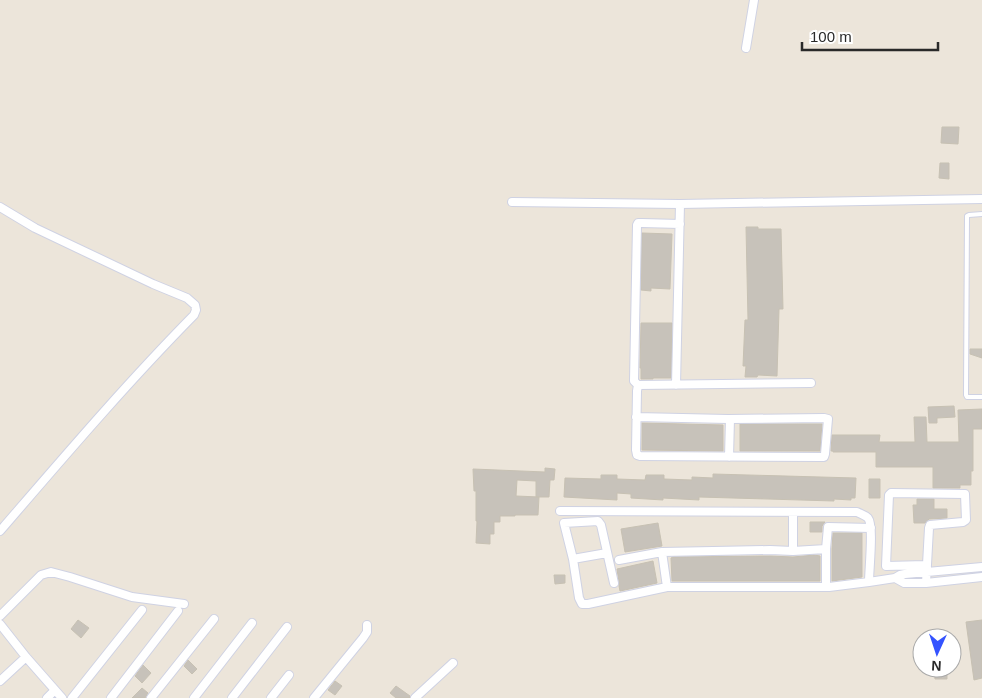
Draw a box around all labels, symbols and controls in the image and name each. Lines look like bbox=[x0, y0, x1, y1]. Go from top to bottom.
scale bar bbox=[802, 20, 938, 52]
text: 100 m bbox=[810, 28, 852, 45]
north arrow bbox=[912, 628, 962, 678]
text: N bbox=[931, 658, 942, 674]

